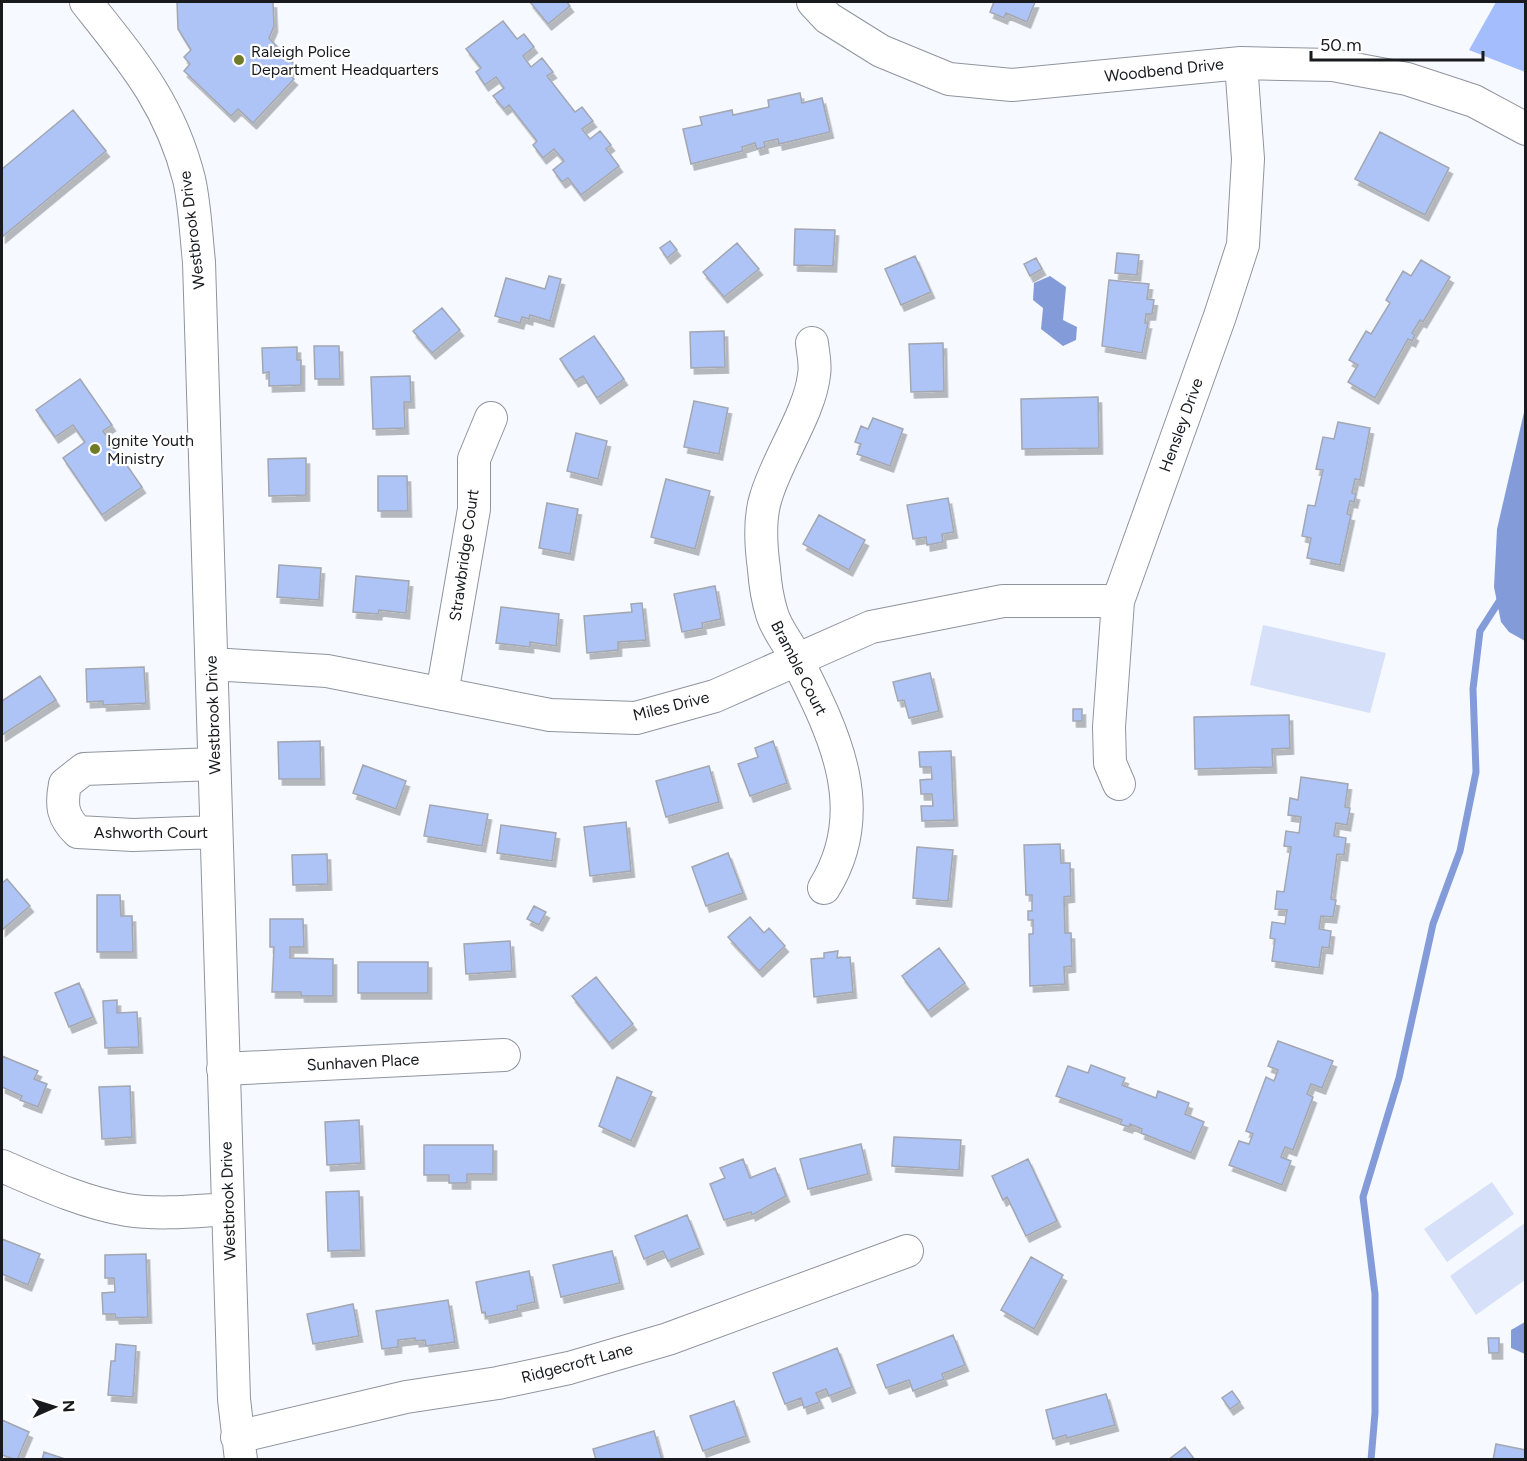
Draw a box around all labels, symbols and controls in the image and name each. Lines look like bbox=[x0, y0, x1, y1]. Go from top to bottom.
scale bar bbox=[1311, 24, 1484, 62]
text: 50 m bbox=[1320, 34, 1362, 56]
place label: Raleigh Police Department Headquarters bbox=[251, 42, 439, 79]
marker: Raleigh Police Department Headquarters bbox=[232, 53, 246, 67]
street label: Woodbend Drive bbox=[1103, 54, 1225, 86]
street label: Westbrook Drive bbox=[175, 170, 209, 290]
street label: Hensley Drive bbox=[1155, 375, 1207, 475]
place label: Ignite Youth Ministry bbox=[107, 431, 194, 468]
marker: Ignite Youth Ministry bbox=[88, 442, 102, 456]
street label: Strawbridge Court bbox=[445, 488, 483, 622]
street label: Bramble Court bbox=[767, 617, 831, 719]
street label: Westbrook Drive bbox=[201, 655, 225, 775]
street label: Miles Drive bbox=[631, 687, 711, 725]
street label: Ashworth Court bbox=[94, 823, 208, 842]
street label: Sunhaven Place bbox=[306, 1050, 420, 1074]
street label: Westbrook Drive bbox=[216, 1141, 240, 1261]
street label: Ridgecroft Lane bbox=[519, 1339, 635, 1387]
north arrow bbox=[24, 1377, 84, 1437]
text: N bbox=[59, 1400, 78, 1413]

